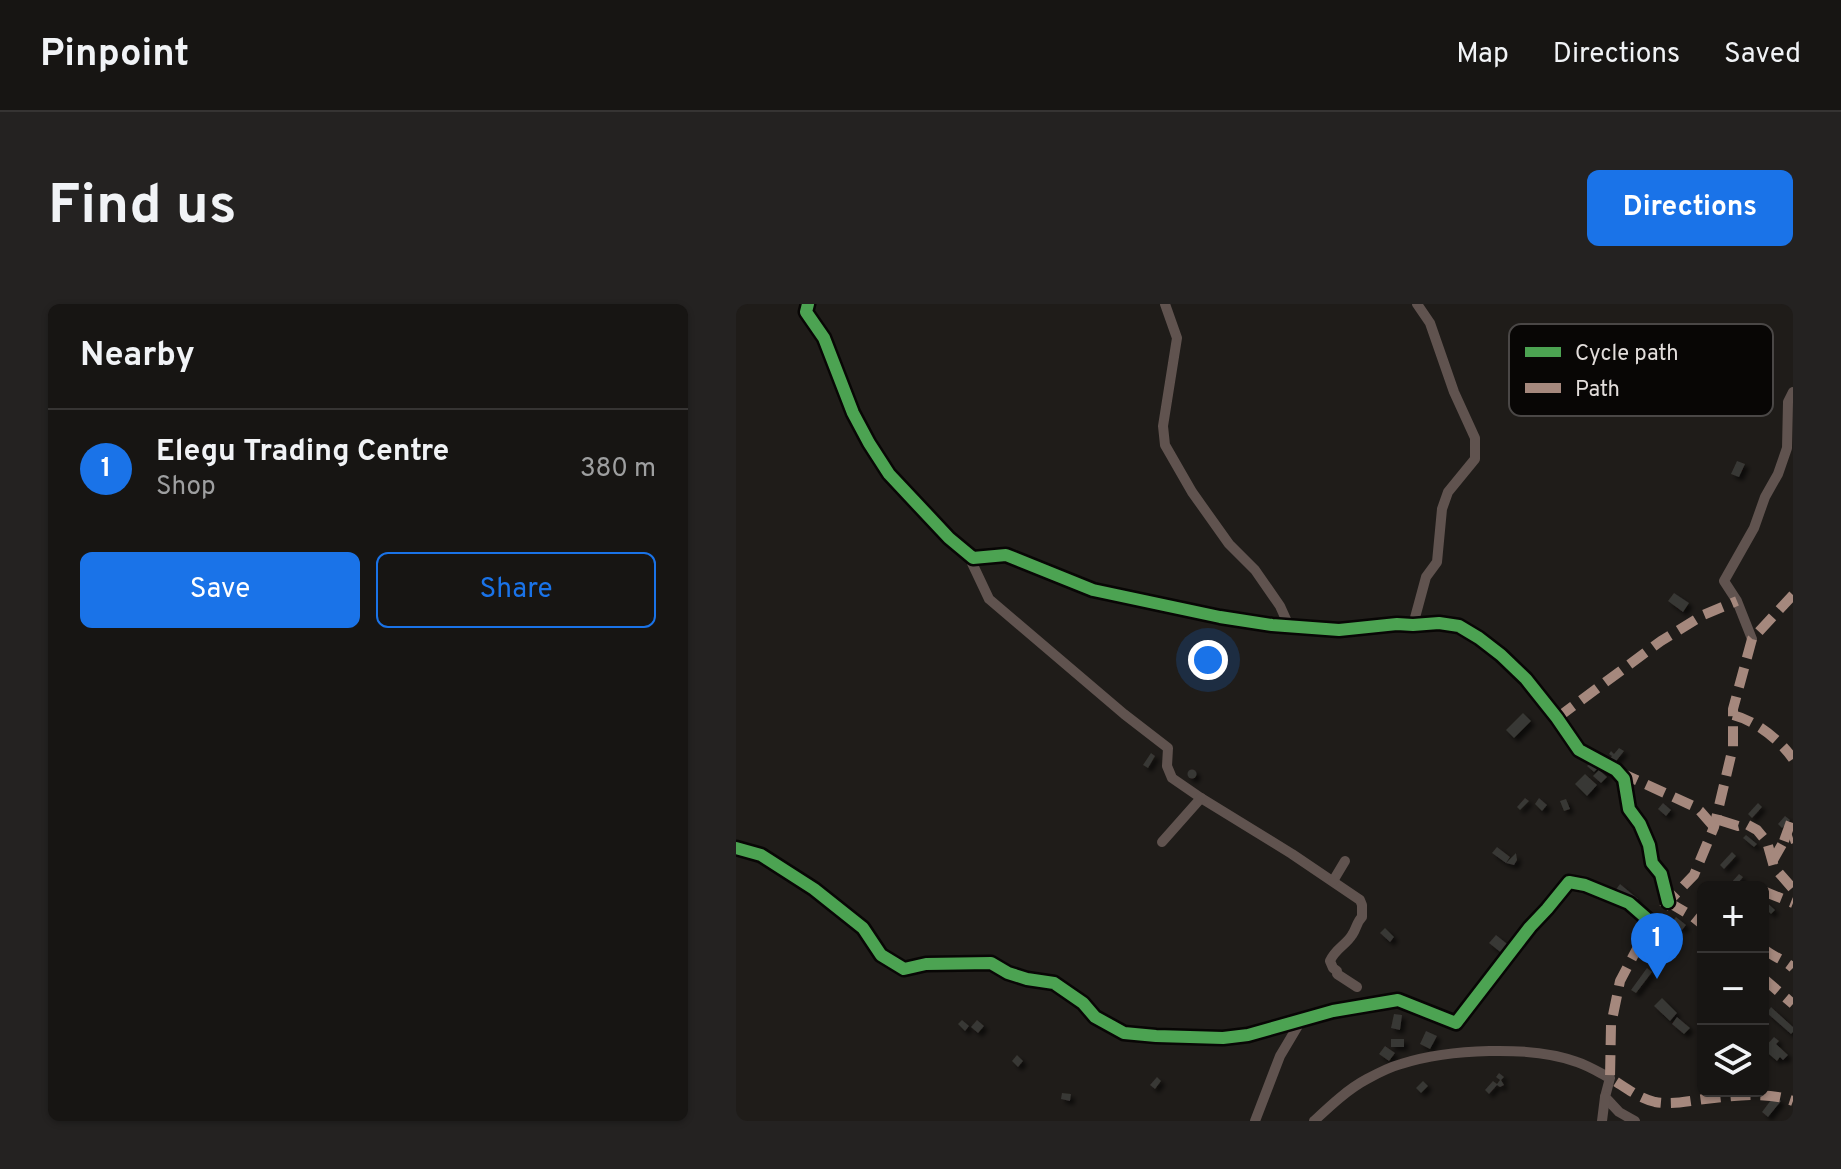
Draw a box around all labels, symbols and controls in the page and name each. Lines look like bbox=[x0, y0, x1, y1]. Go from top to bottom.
text: Pinpoint bbox=[40, 31, 189, 80]
text: Map bbox=[1456, 37, 1509, 73]
text: Directions bbox=[1553, 37, 1680, 73]
text: Saved bbox=[1724, 37, 1801, 73]
button: Directions bbox=[1587, 170, 1793, 246]
text: Find us bbox=[48, 173, 237, 243]
legend bbox=[1509, 324, 1773, 416]
text: Nearby bbox=[80, 335, 195, 378]
text: Cycle path bbox=[1575, 341, 1679, 368]
text: Path bbox=[1575, 377, 1620, 404]
text: Elegu Trading Centre bbox=[156, 434, 449, 471]
text: 1 bbox=[101, 453, 111, 486]
text: 380 m bbox=[580, 453, 656, 486]
text: Shop bbox=[156, 471, 216, 504]
button: Save bbox=[80, 552, 360, 628]
button: Share bbox=[376, 552, 656, 628]
your location bbox=[1188, 640, 1228, 680]
map controls bbox=[1697, 881, 1769, 1097]
button: + bbox=[1697, 881, 1769, 953]
pin: 1 bbox=[1631, 913, 1683, 979]
button: − bbox=[1697, 953, 1769, 1025]
button: layers bbox=[1697, 1025, 1769, 1097]

